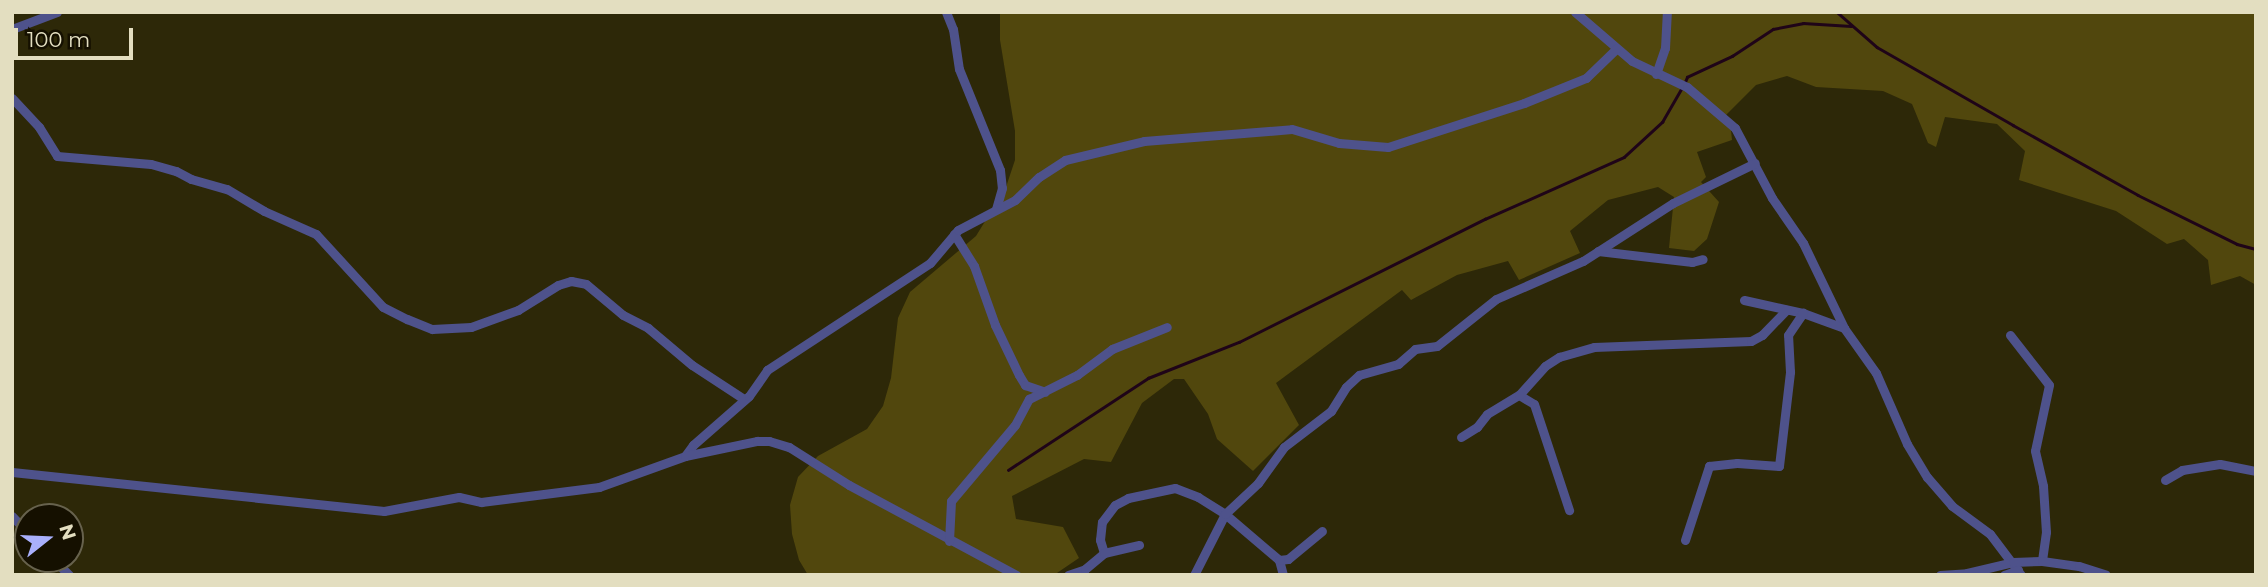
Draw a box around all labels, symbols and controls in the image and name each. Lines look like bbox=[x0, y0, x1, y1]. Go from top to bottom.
scale bar bbox=[18, 14, 136, 58]
text: 100 m bbox=[27, 27, 90, 52]
north arrow bbox=[14, 503, 84, 573]
text: N bbox=[54, 521, 81, 543]

